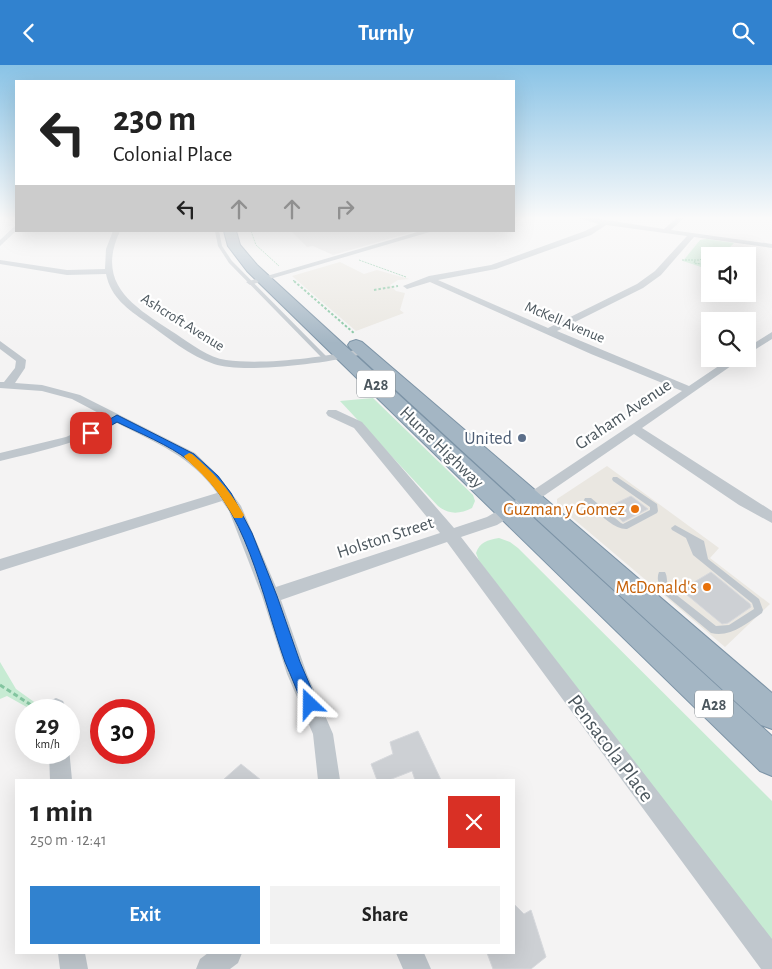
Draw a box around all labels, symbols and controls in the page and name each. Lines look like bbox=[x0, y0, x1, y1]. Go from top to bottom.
icon: back bbox=[15, 19, 43, 47]
icon: search bbox=[729, 19, 757, 47]
text: Turnly bbox=[358, 22, 414, 44]
icon: left bbox=[30, 100, 95, 165]
text: 230 m bbox=[113, 102, 196, 137]
text: Colonial Place bbox=[113, 143, 232, 165]
icon: left bbox=[172, 195, 200, 223]
icon: ahead bbox=[225, 195, 253, 223]
icon: ahead bbox=[278, 195, 306, 223]
icon: right bbox=[331, 195, 359, 223]
map controls bbox=[701, 247, 756, 367]
button: sound bbox=[701, 247, 756, 302]
street label: Ashcroft Avenue bbox=[138, 291, 227, 354]
street label: McKell Avenue bbox=[523, 299, 607, 346]
button: search bbox=[701, 312, 756, 367]
road number: A28 bbox=[357, 371, 395, 397]
street label: Graham Avenue bbox=[572, 376, 675, 454]
street label: Hume Highway bbox=[396, 403, 487, 492]
pin bbox=[70, 412, 112, 454]
icon: arrive bbox=[77, 419, 105, 447]
place label: United bbox=[464, 430, 512, 448]
marker: United bbox=[516, 432, 528, 444]
place label: Guzman y Gomez bbox=[503, 501, 625, 519]
marker: Guzman y Gomez bbox=[629, 503, 641, 515]
street label: Holston Street bbox=[335, 514, 436, 562]
place label: McDonald's bbox=[615, 579, 697, 597]
marker: McDonald's bbox=[701, 581, 713, 593]
position arrow bbox=[283, 677, 335, 729]
street label: Pensacola Place bbox=[564, 691, 658, 806]
road number: A28 bbox=[695, 691, 733, 717]
speed limit sign: 30 bbox=[90, 699, 155, 764]
text: 29 bbox=[36, 713, 59, 738]
text: km/h bbox=[35, 738, 60, 750]
button: close bbox=[448, 796, 500, 848]
text: 1 min bbox=[30, 797, 93, 827]
text: 250 m · 12:41 bbox=[30, 832, 106, 848]
button: Exit bbox=[30, 886, 260, 944]
button: Share bbox=[270, 886, 500, 944]

